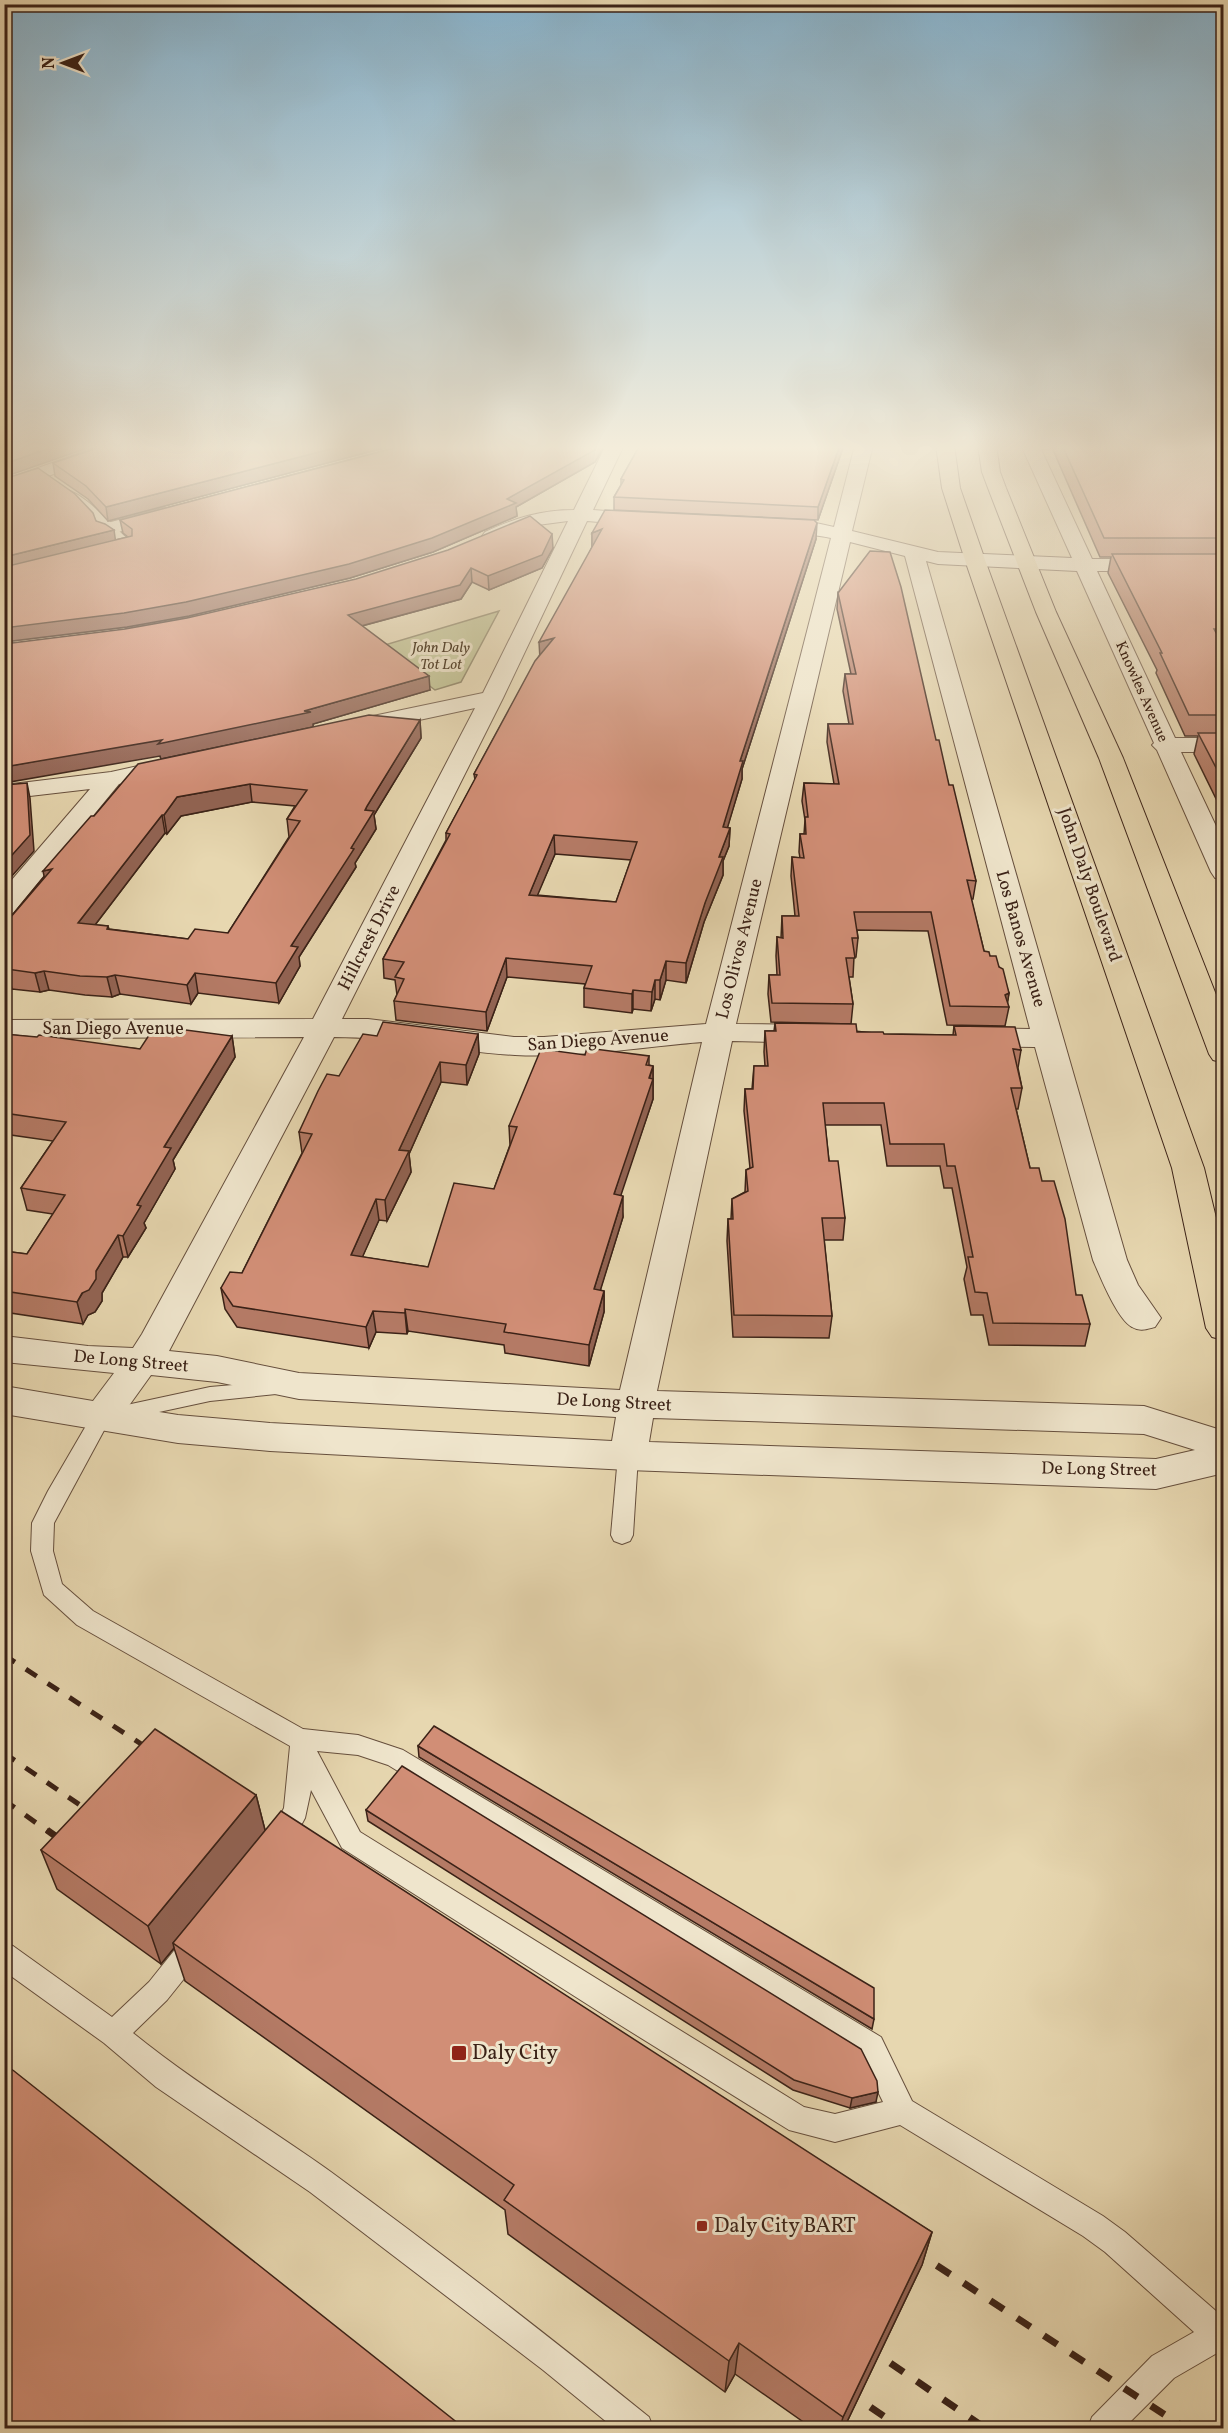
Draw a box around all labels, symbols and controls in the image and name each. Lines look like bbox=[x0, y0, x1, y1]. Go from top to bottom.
north arrow bbox=[33, 33, 93, 93]
text: N bbox=[39, 57, 61, 69]
park label: John Daly Tot Lot bbox=[410, 638, 470, 676]
street label: Knowles Avenue bbox=[1109, 638, 1173, 746]
street label: John Daly Boulevard bbox=[1051, 805, 1127, 965]
street label: Los Banos Avenue bbox=[988, 867, 1052, 1011]
street label: Los Olivos Avenue bbox=[710, 876, 770, 1022]
street label: Hillcrest Drive bbox=[333, 881, 407, 995]
street label: San Diego Avenue bbox=[42, 1017, 184, 1042]
street label: San Diego Avenue bbox=[527, 1024, 669, 1058]
street label: De Long Street bbox=[72, 1345, 190, 1379]
street label: De Long Street bbox=[556, 1387, 672, 1419]
street label: De Long Street bbox=[1041, 1456, 1157, 1484]
place label: Daly City bbox=[472, 2039, 558, 2068]
marker: Daly City bbox=[450, 2044, 468, 2062]
place label: Daly City BART bbox=[714, 2212, 856, 2241]
marker: Daly City BART bbox=[695, 2219, 709, 2233]

